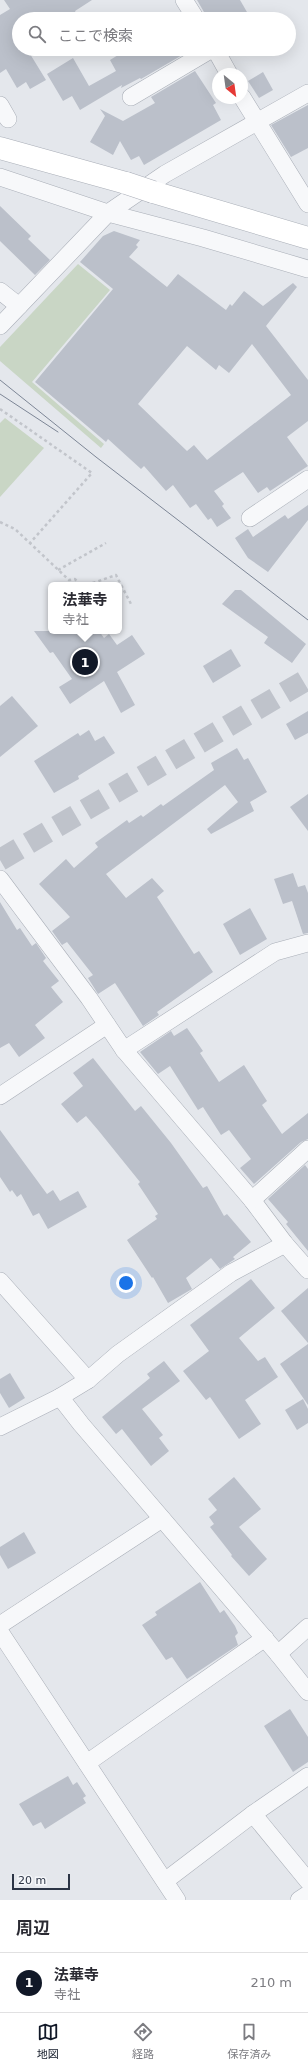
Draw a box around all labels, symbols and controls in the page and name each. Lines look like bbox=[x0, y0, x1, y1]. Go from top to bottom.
search box bbox=[12, 12, 296, 56]
icon: search bbox=[26, 23, 48, 45]
text: ここで検索 bbox=[58, 27, 133, 45]
north arrow bbox=[212, 68, 248, 104]
popup bbox=[48, 582, 122, 634]
text: 法華寺 bbox=[62, 591, 108, 609]
text: 寺社 bbox=[62, 612, 89, 627]
pin: 1 bbox=[72, 647, 98, 677]
your location bbox=[116, 1273, 136, 1293]
scale bar bbox=[12, 1872, 70, 1891]
text: 20 m bbox=[18, 1874, 46, 1887]
text: 周辺 bbox=[16, 1918, 50, 1938]
text: 法華寺 bbox=[54, 1966, 99, 1984]
text: 1 bbox=[24, 1975, 34, 1990]
text: 210 m bbox=[250, 1975, 292, 1990]
text: 寺社 bbox=[54, 1987, 80, 2002]
tab: 地図 bbox=[37, 2021, 59, 2061]
tab: 経路 bbox=[132, 2021, 154, 2061]
tab: 保存済み bbox=[227, 2021, 271, 2061]

